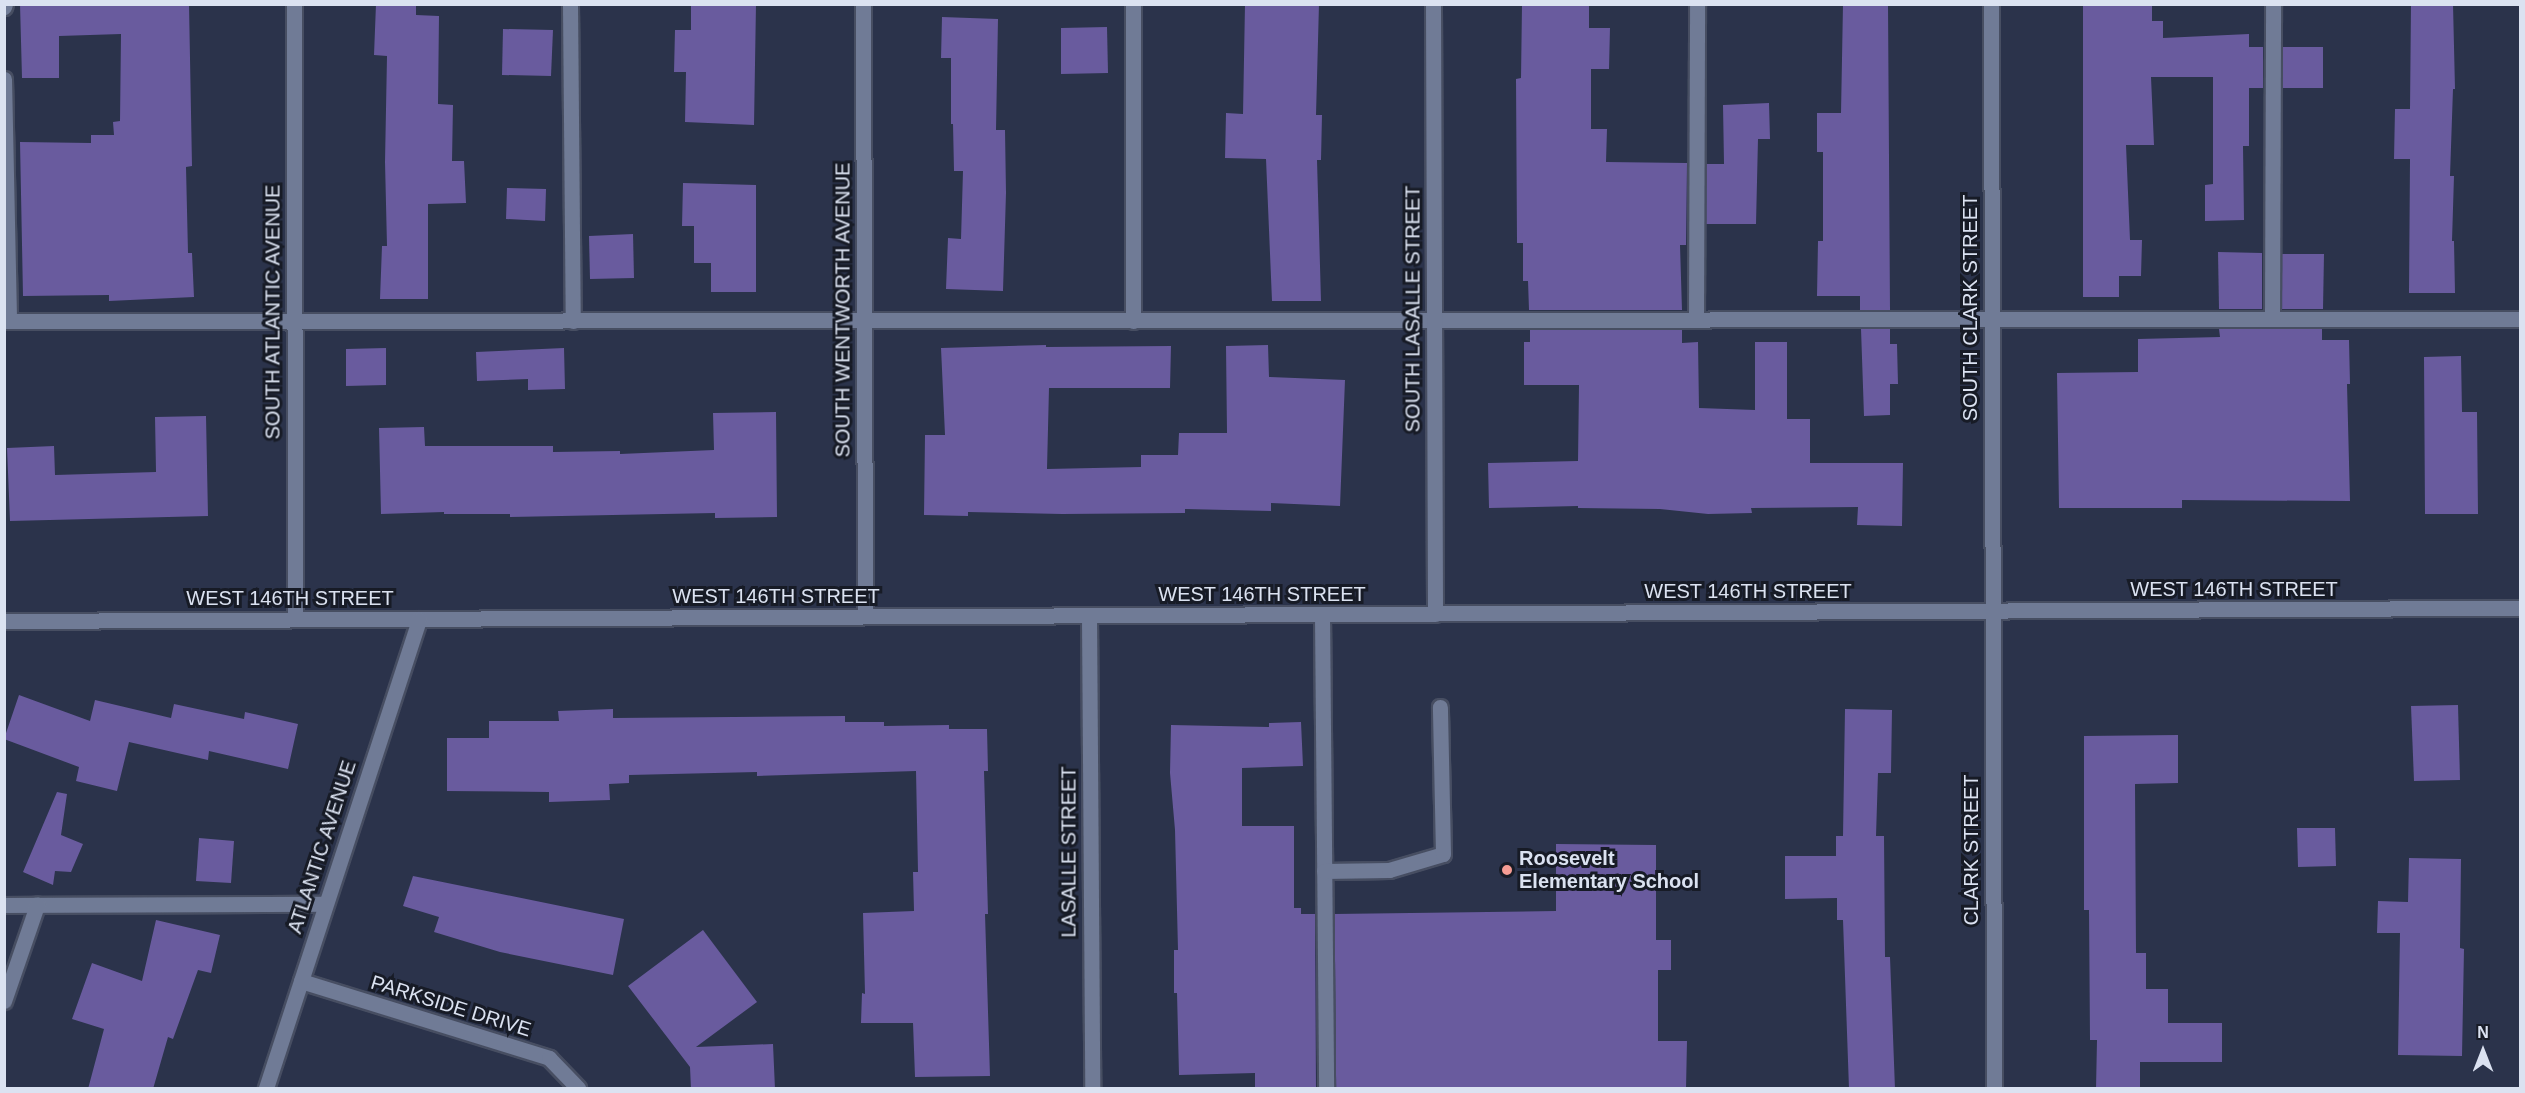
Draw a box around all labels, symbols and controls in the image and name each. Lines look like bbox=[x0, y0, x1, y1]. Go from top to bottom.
street label: SOUTH WENTWORTH AVENUE bbox=[831, 162, 855, 458]
street label: SOUTH ATLANTIC AVENUE bbox=[261, 183, 285, 441]
street label: SOUTH LASALLE STREET bbox=[1401, 186, 1425, 432]
street label: SOUTH CLARK STREET bbox=[1958, 195, 1982, 421]
street label: WEST 146TH STREET bbox=[2130, 577, 2338, 601]
street label: WEST 146TH STREET bbox=[1644, 579, 1852, 603]
street label: WEST 146TH STREET bbox=[1158, 582, 1366, 606]
street label: WEST 146TH STREET bbox=[672, 584, 880, 608]
street label: WEST 146TH STREET bbox=[186, 586, 394, 610]
street label: ATLANTIC AVENUE bbox=[283, 757, 361, 937]
street label: LASALLE STREET bbox=[1057, 766, 1081, 938]
street label: CLARK STREET bbox=[1959, 774, 1983, 926]
place label: Roosevelt Elementary School bbox=[1519, 846, 1699, 893]
marker: Roosevelt Elementary School bbox=[1500, 863, 1514, 877]
street label: PARKSIDE DRIVE bbox=[368, 970, 534, 1042]
north arrow bbox=[2453, 1021, 2513, 1081]
text: N bbox=[2477, 1024, 2489, 1041]

